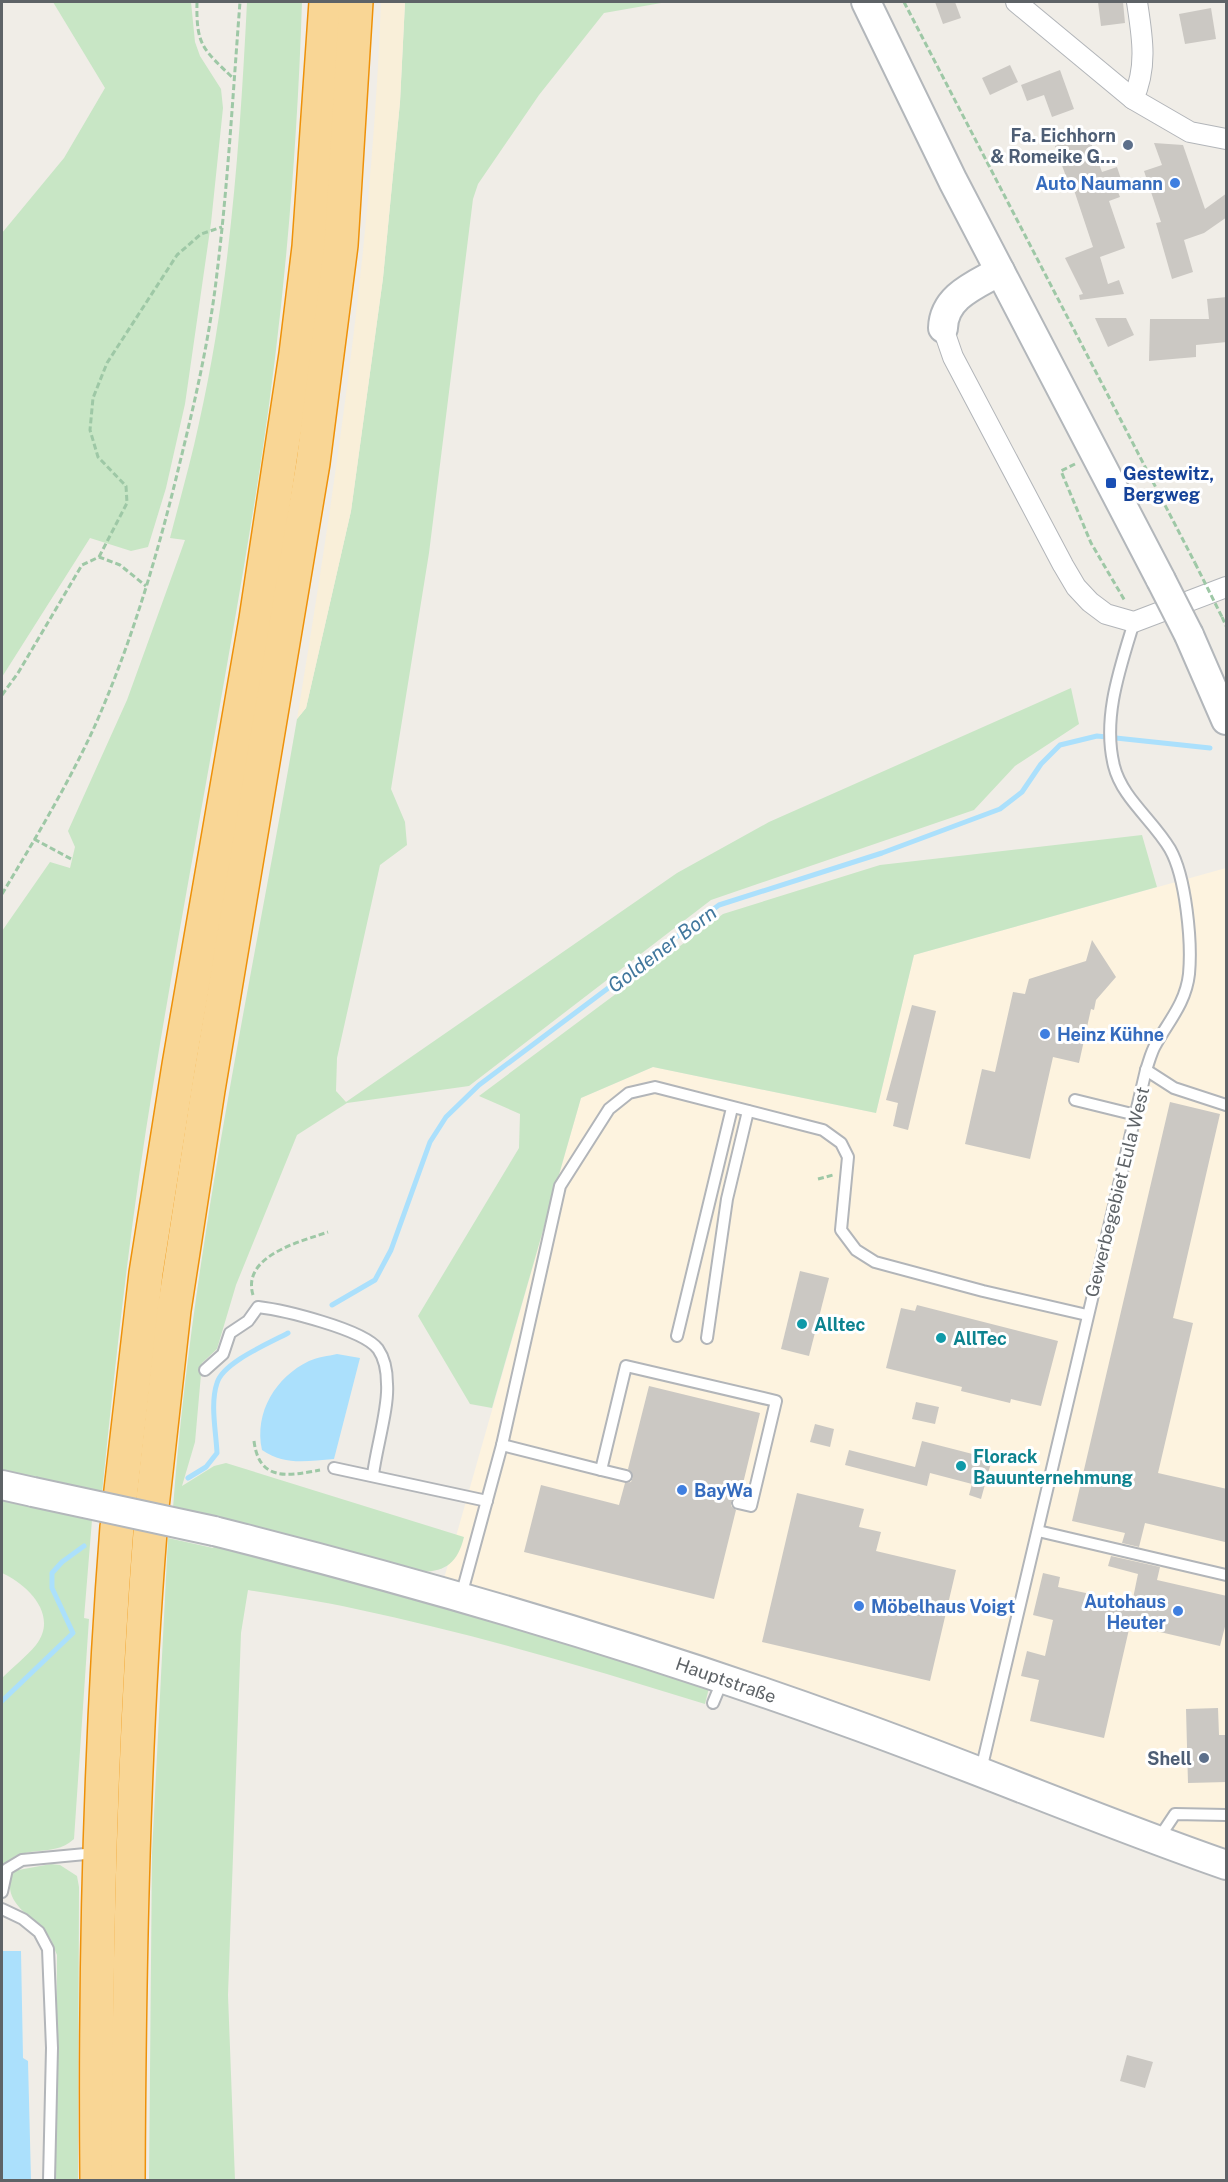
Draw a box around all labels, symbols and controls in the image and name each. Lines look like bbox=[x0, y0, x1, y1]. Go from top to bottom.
place label: Fa. Eichhorn & Romeike G... bbox=[990, 125, 1116, 167]
marker: Fa. Eichhorn & Romeike G... bbox=[1121, 138, 1135, 152]
place label: Auto Naumann bbox=[1035, 173, 1163, 194]
marker: Auto Naumann bbox=[1168, 176, 1182, 190]
place label: Gestewitz, Bergweg bbox=[1123, 463, 1214, 505]
marker: Gestewitz, Bergweg bbox=[1104, 476, 1118, 490]
water label: Goldener Born bbox=[603, 900, 721, 998]
place label: Heinz Kühne bbox=[1057, 1024, 1164, 1045]
marker: Heinz Kühne bbox=[1038, 1027, 1052, 1041]
street label: Gewerbegebiet Eula West bbox=[1081, 1085, 1153, 1299]
place label: Alltec bbox=[814, 1314, 866, 1335]
marker: Alltec bbox=[795, 1317, 809, 1331]
place label: AllTec bbox=[953, 1328, 1007, 1349]
marker: AllTec bbox=[934, 1331, 948, 1345]
place label: Florack Bauunternehmung bbox=[973, 1446, 1133, 1488]
marker: Florack Bauunternehmung bbox=[954, 1459, 968, 1473]
place label: BayWa bbox=[694, 1480, 753, 1501]
marker: BayWa bbox=[675, 1483, 689, 1497]
place label: Autohaus Heuter bbox=[1084, 1591, 1167, 1633]
place label: Möbelhaus Voigt bbox=[871, 1596, 1015, 1617]
marker: Möbelhaus Voigt bbox=[852, 1599, 866, 1613]
marker: Autohaus Heuter bbox=[1171, 1604, 1185, 1618]
street label: Hauptstraße bbox=[673, 1653, 779, 1707]
place label: Shell bbox=[1147, 1748, 1192, 1769]
marker: Shell bbox=[1197, 1751, 1211, 1765]

